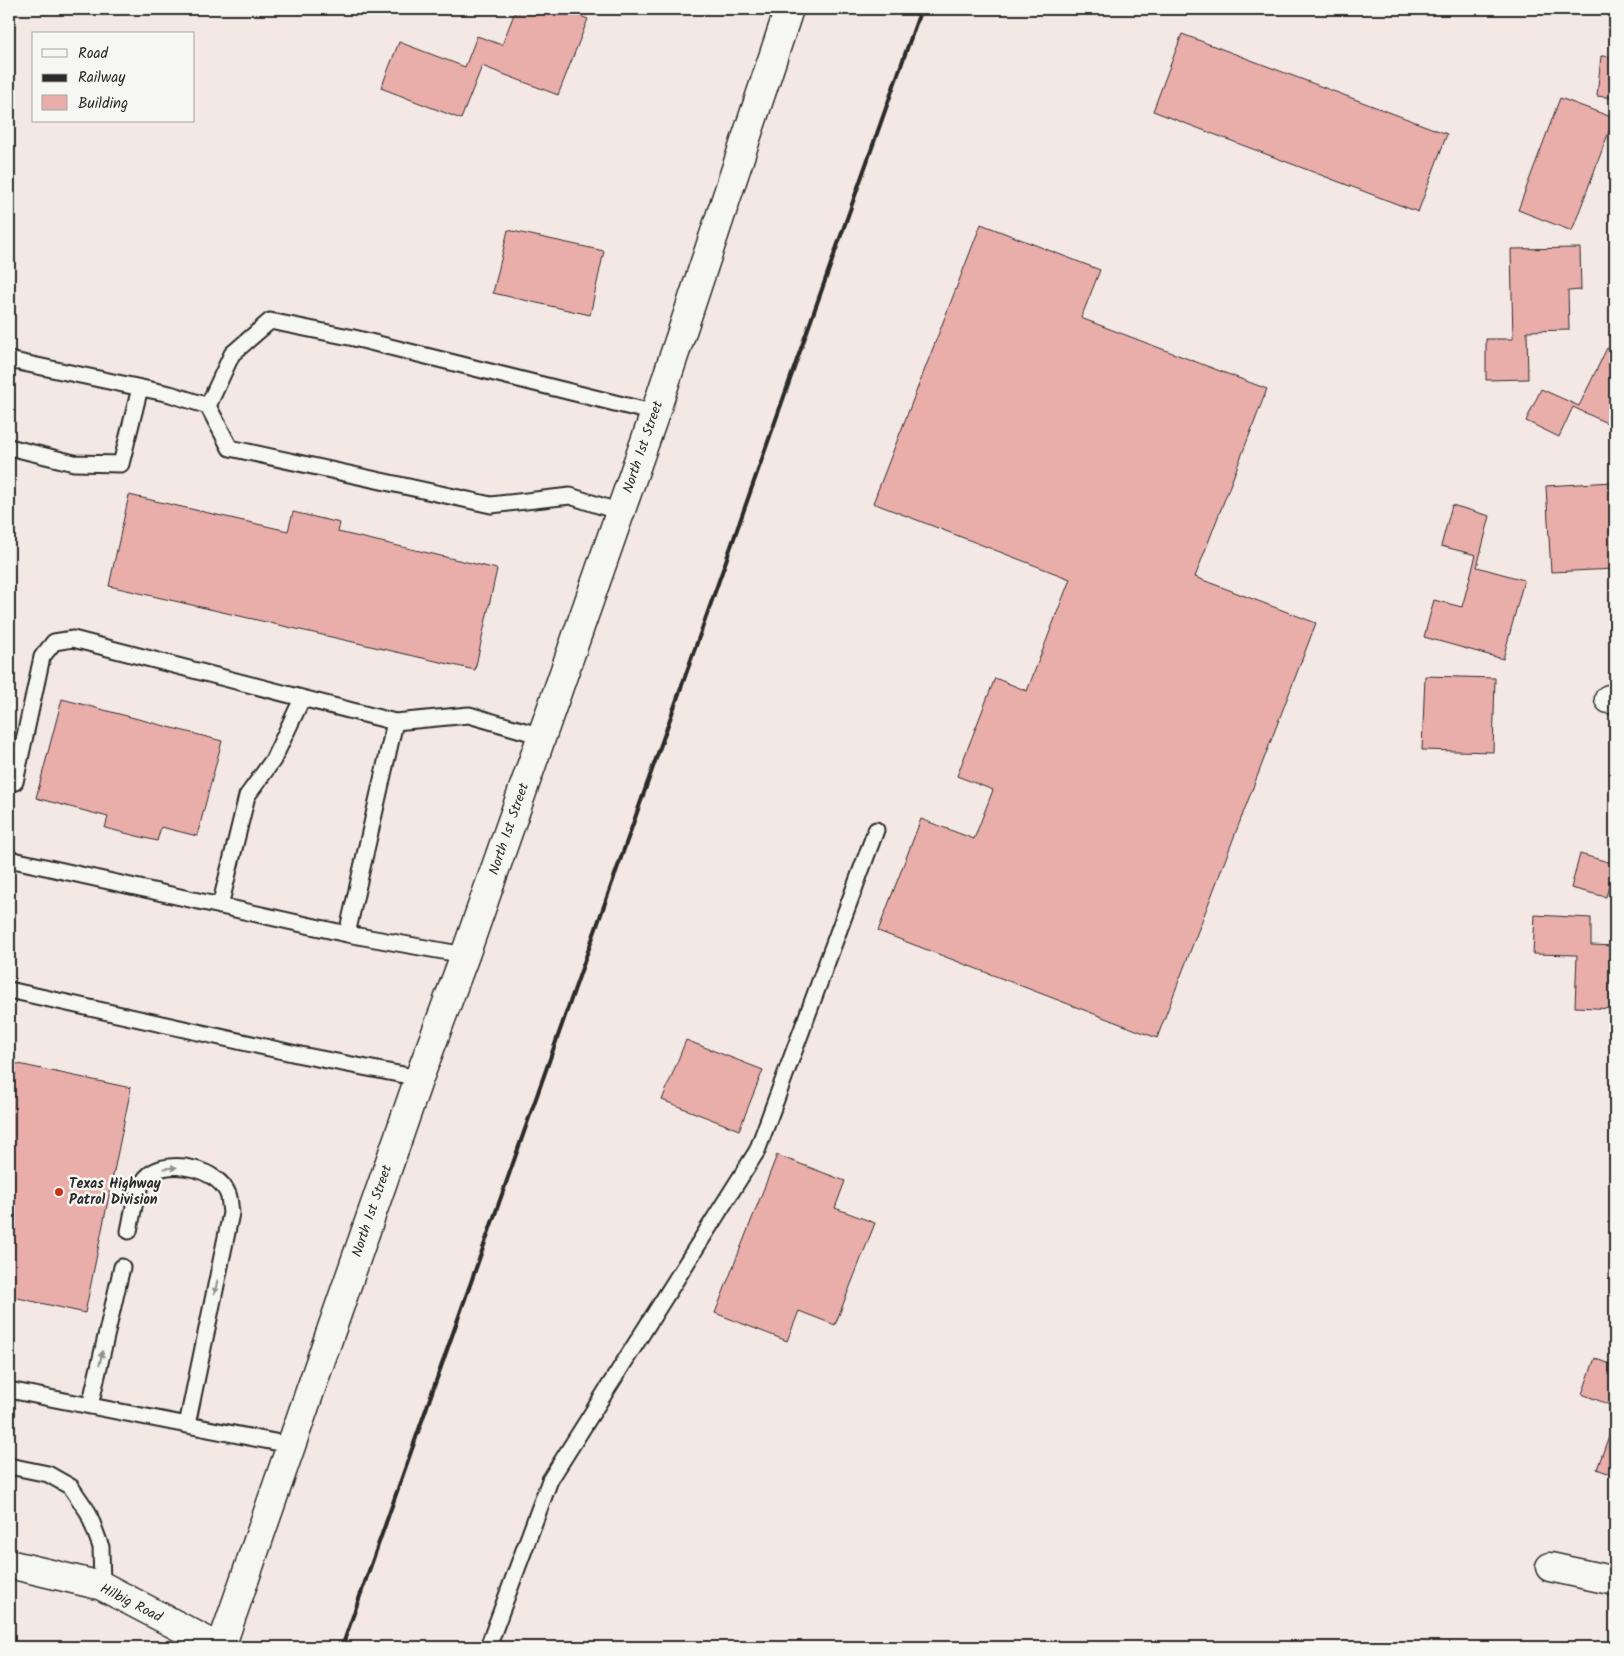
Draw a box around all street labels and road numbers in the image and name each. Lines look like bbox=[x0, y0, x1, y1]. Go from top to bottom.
street label: North 1st Street bbox=[617, 398, 669, 496]
street label: North 1st Street bbox=[483, 780, 535, 878]
street label: North 1st Street bbox=[346, 1162, 398, 1260]
street label: Hilbig Road bbox=[96, 1578, 167, 1629]

